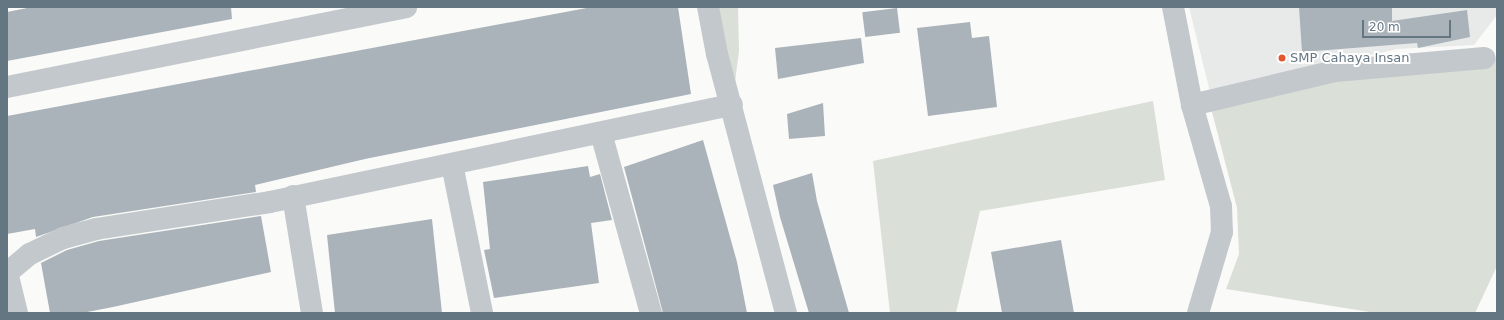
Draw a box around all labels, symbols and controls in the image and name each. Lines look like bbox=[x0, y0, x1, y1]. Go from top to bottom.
scale bar bbox=[1364, 12, 1453, 38]
text: 20 m bbox=[1369, 20, 1400, 34]
place label: SMP Cahaya Insan bbox=[1290, 50, 1410, 66]
marker: SMP Cahaya Insan bbox=[1277, 53, 1287, 63]

